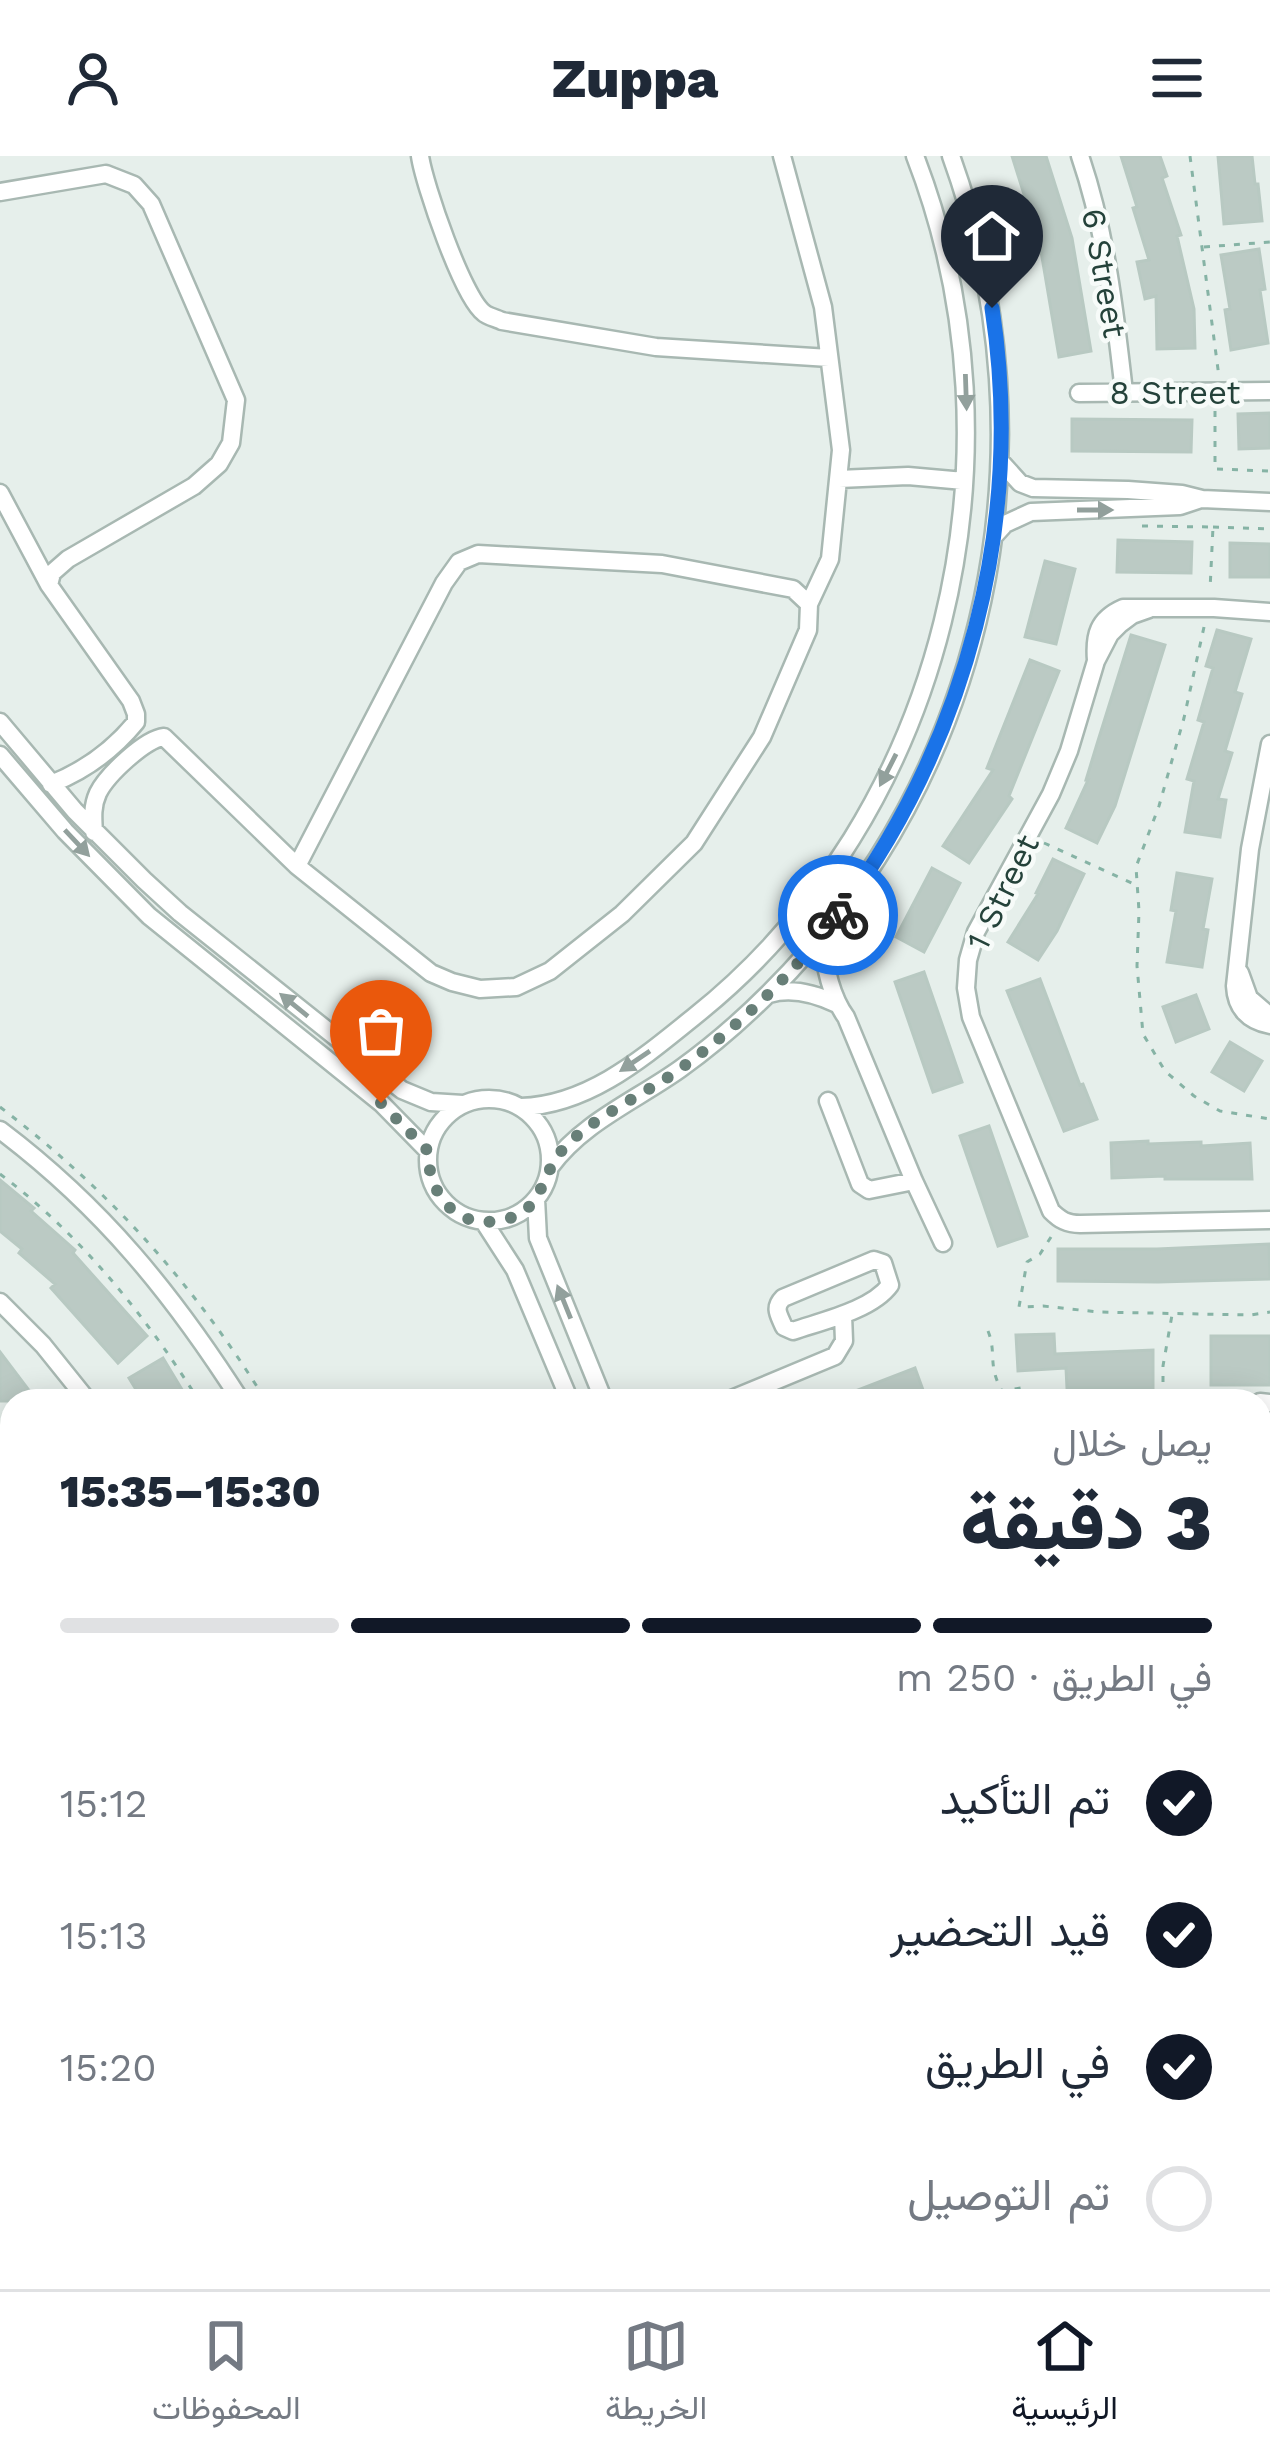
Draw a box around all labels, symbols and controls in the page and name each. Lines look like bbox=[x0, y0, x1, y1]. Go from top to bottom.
icon: person bbox=[60, 45, 126, 111]
icon: menu bbox=[1144, 45, 1210, 111]
text: Zuppa bbox=[552, 47, 718, 110]
pin bbox=[941, 185, 1043, 308]
icon: home bbox=[959, 203, 1025, 269]
street label: 6 Street bbox=[1074, 205, 1135, 341]
street label: 8 Street bbox=[1110, 373, 1241, 412]
one-way arrow bbox=[956, 374, 975, 412]
one-way arrow bbox=[1077, 500, 1115, 520]
one-way arrow bbox=[878, 753, 898, 787]
street label: 1 Street bbox=[958, 828, 1047, 956]
one-way arrow bbox=[63, 829, 90, 858]
courier bbox=[778, 855, 898, 975]
icon: bike bbox=[805, 882, 871, 948]
pin bbox=[330, 980, 432, 1103]
one-way arrow bbox=[279, 993, 310, 1018]
icon: bag bbox=[348, 998, 414, 1064]
one-way arrow bbox=[619, 1050, 652, 1072]
one-way arrow bbox=[553, 1284, 573, 1319]
text: يصل خلال bbox=[1052, 1420, 1212, 1465]
text: 15:30–15:35 bbox=[60, 1465, 321, 1518]
text: 3 دقيقة bbox=[960, 1476, 1212, 1568]
text: في الطريق · 250 m bbox=[896, 1655, 1212, 1700]
icon: check bbox=[1146, 1770, 1212, 1836]
text: تم التأكيد bbox=[940, 1772, 1110, 1825]
text: 15:12 bbox=[60, 1781, 147, 1826]
icon: check bbox=[1146, 1902, 1212, 1968]
text: قيد التحضير bbox=[890, 1904, 1110, 1957]
text: 15:13 bbox=[60, 1913, 147, 1958]
icon: check bbox=[1146, 2034, 1212, 2100]
text: في الطريق bbox=[925, 2036, 1110, 2089]
text: 15:20 bbox=[60, 2045, 156, 2090]
text: تم التوصيل bbox=[907, 2168, 1110, 2221]
tab: المحفوظات bbox=[152, 2313, 301, 2437]
tab: الخريطة bbox=[605, 2313, 707, 2437]
tab: الرئيسية bbox=[1011, 2313, 1118, 2437]

